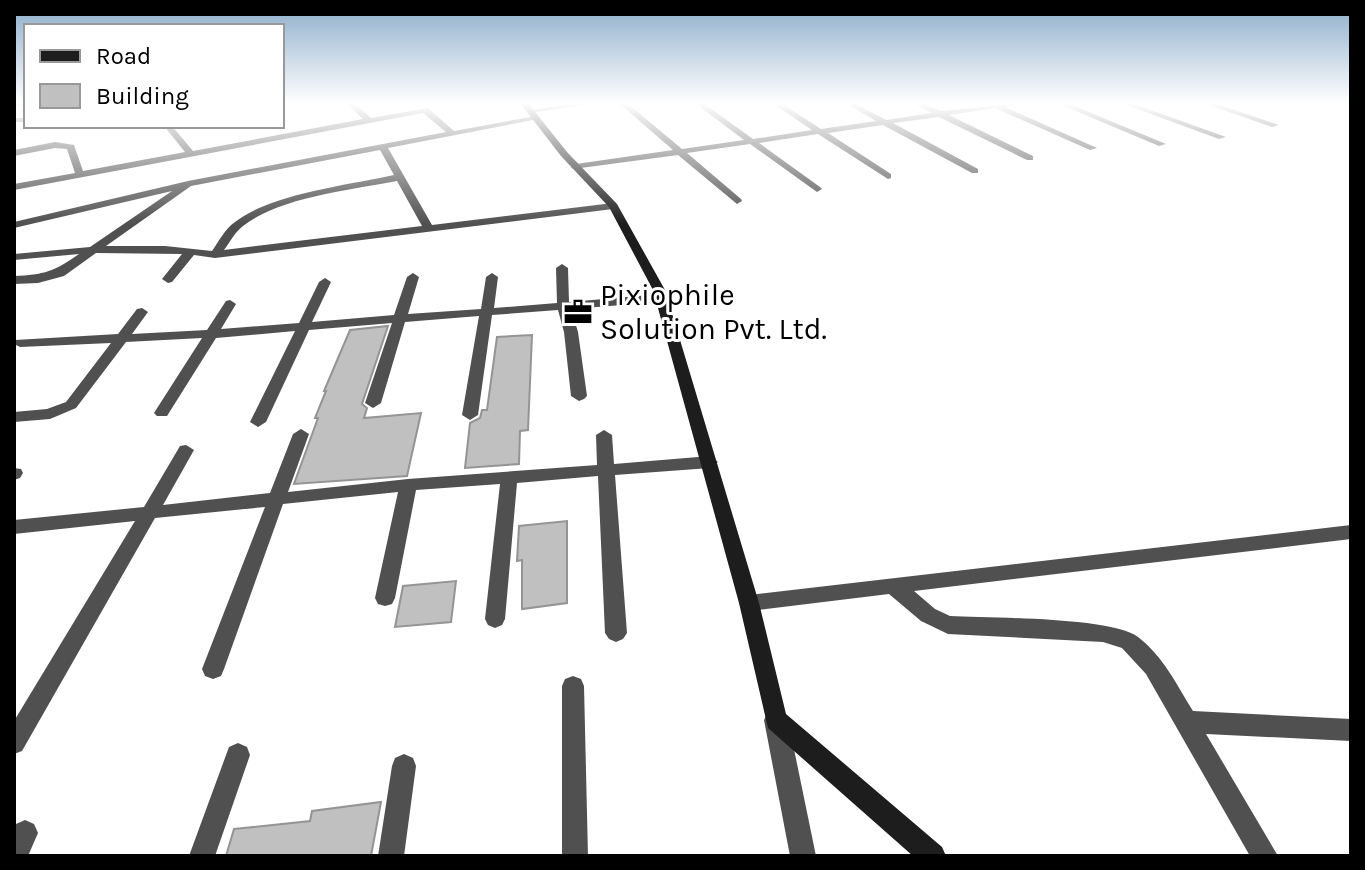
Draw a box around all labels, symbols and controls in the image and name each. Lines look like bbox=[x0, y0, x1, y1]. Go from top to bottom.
legend bbox=[24, 24, 284, 128]
text: Road bbox=[96, 42, 151, 70]
text: Building bbox=[96, 82, 189, 110]
place label: Pixiophile Solution Pvt. Ltd. bbox=[600, 277, 827, 347]
office icon: Pixiophile Solution Pvt. Ltd. bbox=[563, 297, 593, 327]

